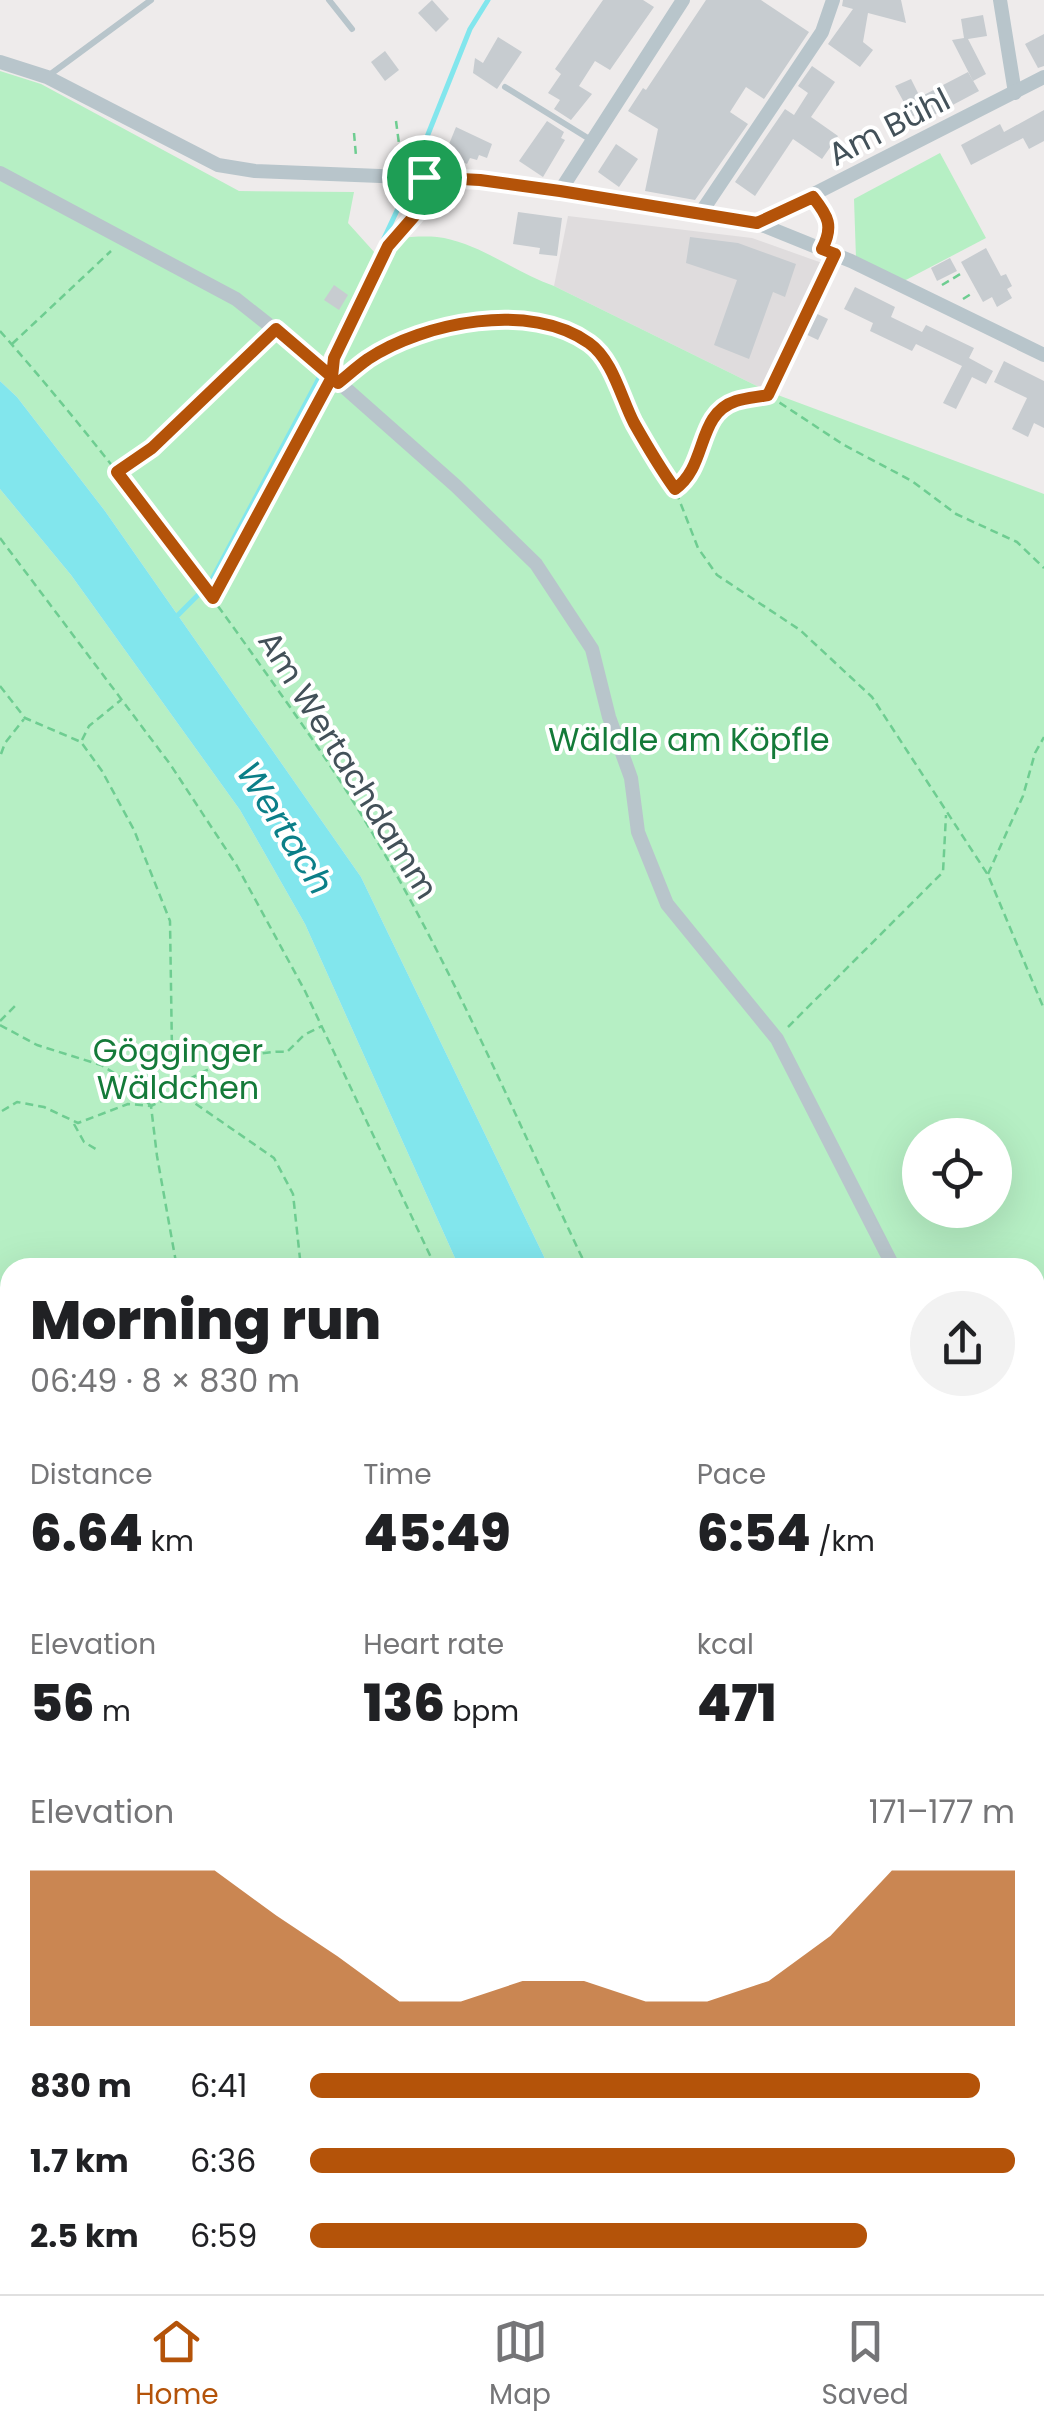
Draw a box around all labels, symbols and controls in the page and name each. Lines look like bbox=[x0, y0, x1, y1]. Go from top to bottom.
street label: Am Bühl bbox=[820, 77, 958, 176]
pin bbox=[382, 135, 467, 220]
icon: arrive bbox=[397, 150, 452, 205]
street label: Am Wertachdamm bbox=[250, 624, 446, 906]
park label: Wäldle am Köpfle bbox=[548, 717, 830, 762]
water label: Wertach bbox=[228, 754, 342, 902]
park label: Gögginger Wäldchen bbox=[93, 1028, 263, 1110]
map controls bbox=[902, 1118, 1012, 1228]
button: locate bbox=[902, 1118, 1012, 1228]
text: Morning run bbox=[30, 1281, 381, 1358]
button: share bbox=[910, 1291, 1015, 1396]
text: 06:49 · 8 × 830 m bbox=[30, 1358, 300, 1403]
text: Distance bbox=[30, 1455, 153, 1494]
text: Time bbox=[363, 1455, 432, 1494]
text: Pace bbox=[697, 1455, 766, 1494]
text: 6.64 bbox=[30, 1498, 143, 1569]
text: 45:49 bbox=[363, 1498, 511, 1569]
text: 6:54 bbox=[697, 1498, 811, 1569]
text: km bbox=[143, 1522, 194, 1561]
text: /km bbox=[811, 1522, 875, 1561]
text: Elevation bbox=[30, 1625, 156, 1664]
text: Heart rate bbox=[363, 1625, 504, 1664]
text: kcal bbox=[697, 1625, 754, 1664]
text: 56 bbox=[30, 1668, 95, 1739]
text: 136 bbox=[363, 1668, 445, 1739]
text: 471 bbox=[697, 1668, 777, 1739]
text: m bbox=[95, 1692, 131, 1731]
text: bpm bbox=[445, 1692, 519, 1731]
text: Elevation bbox=[30, 1789, 174, 1834]
text: 171–177 m bbox=[869, 1789, 1015, 1834]
text: 830 m bbox=[30, 2063, 132, 2108]
text: 6:41 bbox=[190, 2063, 248, 2108]
text: 1.7 km bbox=[30, 2138, 129, 2183]
text: 6:36 bbox=[190, 2138, 256, 2183]
text: 2.5 km bbox=[30, 2213, 139, 2258]
text: 6:59 bbox=[190, 2213, 257, 2258]
tab: Home bbox=[135, 2314, 219, 2416]
tab: Map bbox=[489, 2314, 551, 2416]
tab: Saved bbox=[821, 2314, 909, 2416]

